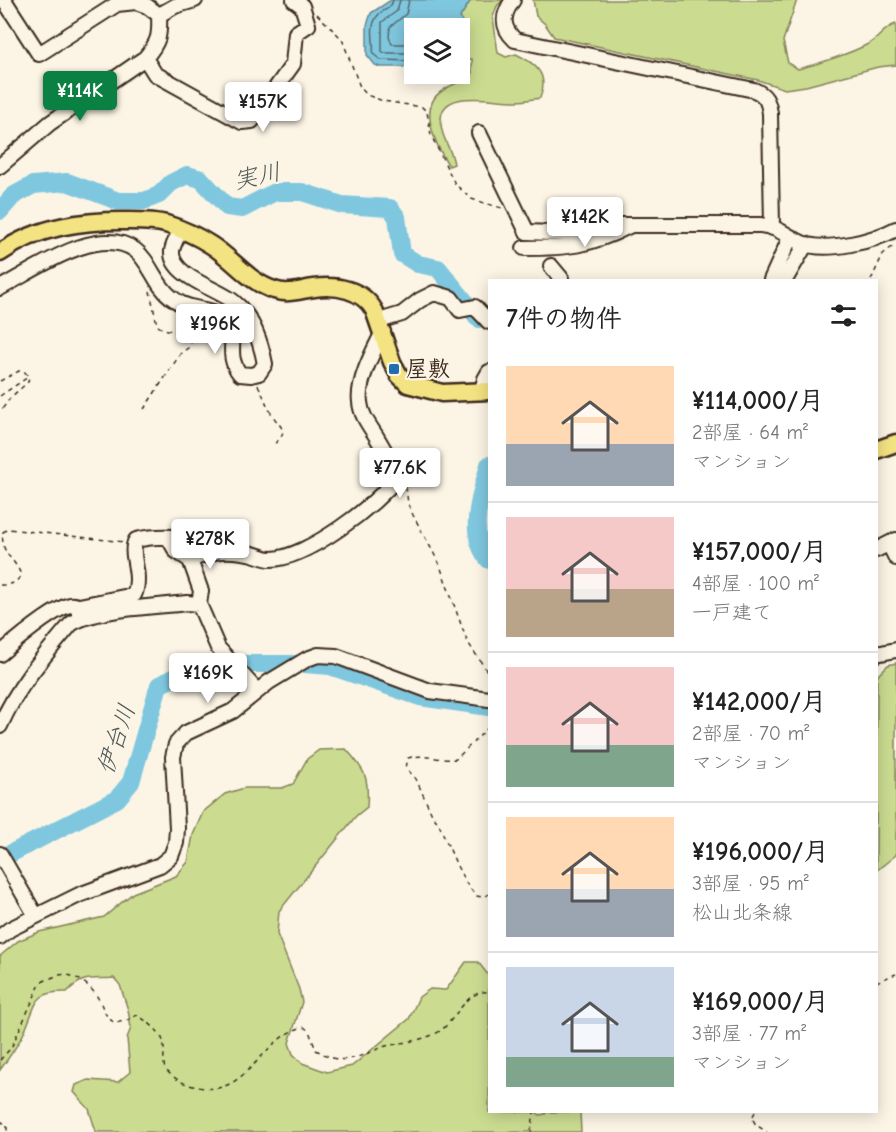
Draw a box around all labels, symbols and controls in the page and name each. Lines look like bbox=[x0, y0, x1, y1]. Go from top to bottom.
map controls bbox=[404, 18, 470, 84]
button: layers bbox=[404, 18, 470, 84]
pin: ¥114K bbox=[38, 71, 122, 122]
text: ¥114K bbox=[57, 79, 103, 102]
pin: ¥157K bbox=[221, 82, 305, 133]
text: ¥157K bbox=[239, 90, 287, 113]
water label: 実川 bbox=[231, 157, 283, 195]
pin: ¥142K bbox=[543, 197, 627, 248]
text: ¥142K bbox=[561, 205, 609, 228]
icon: filters bbox=[827, 299, 860, 332]
pin: ¥196K bbox=[173, 304, 257, 355]
text: 7件の物件 bbox=[506, 304, 622, 334]
text: ¥196K bbox=[190, 312, 240, 335]
place label: 屋敷 bbox=[406, 356, 450, 382]
marker: 屋敷 bbox=[387, 362, 401, 376]
text: ¥114,000/月 bbox=[692, 386, 824, 416]
icon: home bbox=[554, 390, 626, 462]
text: 2部屋 · 64 m² bbox=[692, 421, 808, 444]
pin: ¥77.6K bbox=[351, 448, 449, 499]
text: マンション bbox=[692, 450, 791, 473]
text: ¥77.6K bbox=[373, 456, 427, 479]
pin: ¥278K bbox=[168, 519, 252, 570]
text: ¥278K bbox=[185, 527, 235, 550]
text: ¥157,000/月 bbox=[692, 537, 828, 567]
icon: home bbox=[554, 541, 626, 613]
text: 4部屋 · 100 m² bbox=[692, 572, 819, 595]
text: 一戸建て bbox=[692, 601, 772, 624]
pin: ¥169K bbox=[166, 653, 250, 704]
text: ¥169K bbox=[183, 661, 233, 684]
text: ¥142,000/月 bbox=[692, 687, 827, 717]
icon: home bbox=[554, 691, 626, 763]
water label: 伊台川 bbox=[91, 700, 141, 778]
text: 2部屋 · 70 m² bbox=[692, 722, 809, 745]
text: マンション bbox=[692, 751, 791, 774]
text: ¥196,000/月 bbox=[692, 837, 829, 867]
icon: home bbox=[554, 841, 626, 913]
text: 3部屋 · 95 m² bbox=[692, 872, 809, 895]
text: 松山北条線 bbox=[692, 901, 792, 924]
text: ¥169,000/月 bbox=[692, 987, 829, 1017]
icon: home bbox=[554, 991, 626, 1063]
text: 3部屋 · 77 m² bbox=[692, 1022, 806, 1045]
text: マンション bbox=[692, 1051, 791, 1074]

